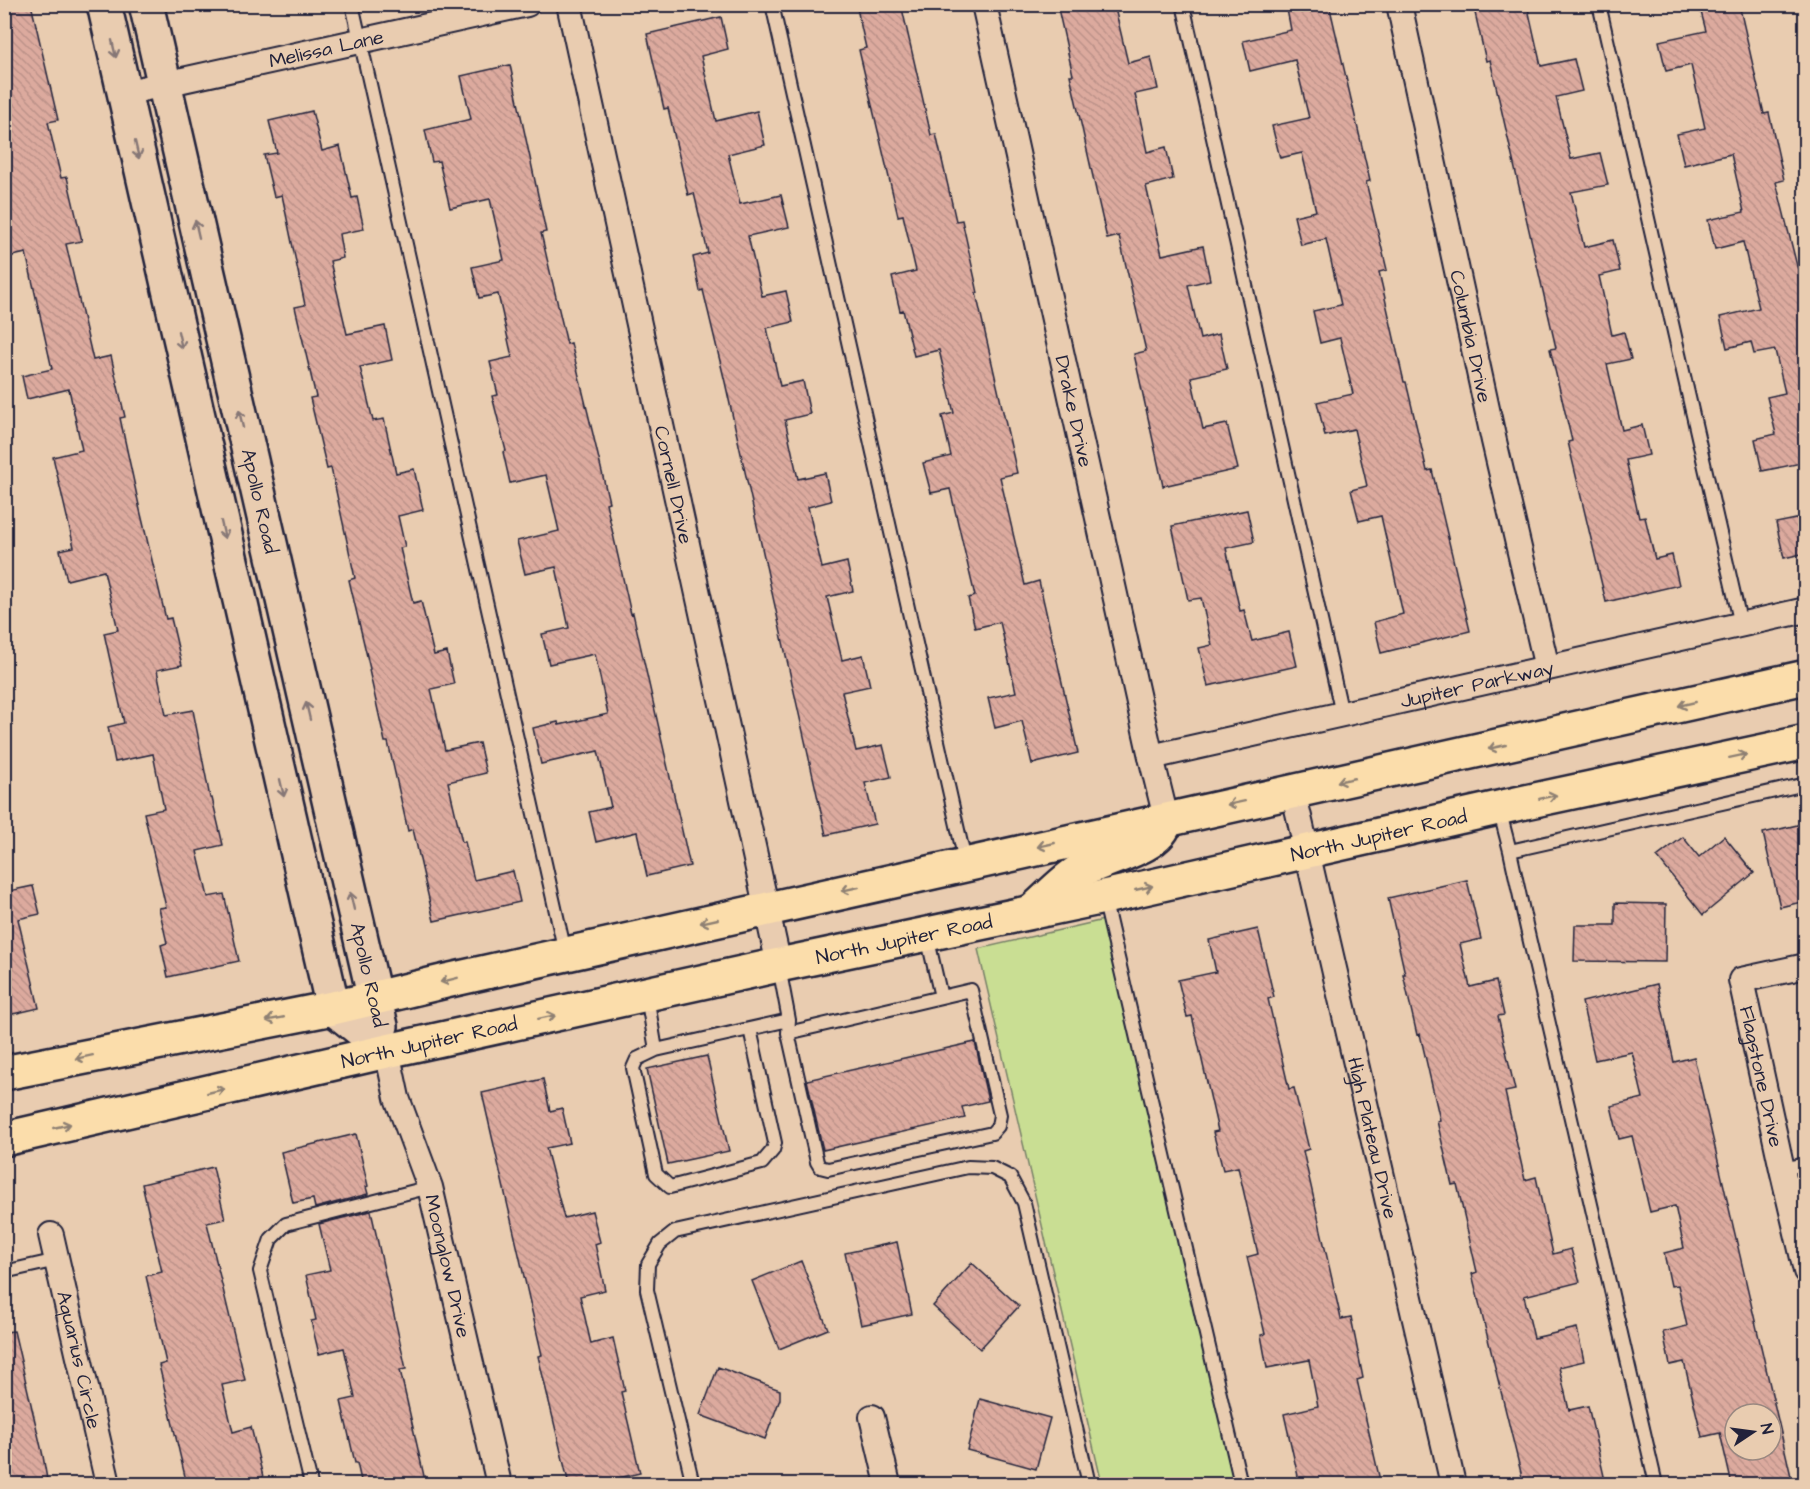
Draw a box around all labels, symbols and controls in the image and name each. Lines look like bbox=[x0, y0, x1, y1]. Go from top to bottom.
street label: Melissa Lane bbox=[266, 23, 387, 76]
one-way arrow bbox=[108, 39, 120, 58]
one-way arrow bbox=[131, 140, 143, 159]
one-way arrow bbox=[191, 220, 202, 239]
street label: Columbia Drive bbox=[1442, 268, 1498, 406]
one-way arrow bbox=[175, 329, 186, 349]
street label: Drake Drive bbox=[1047, 353, 1099, 470]
one-way arrow bbox=[235, 410, 246, 429]
street label: Cornell Drive bbox=[647, 423, 700, 547]
street label: Apollo Road bbox=[234, 446, 285, 556]
one-way arrow bbox=[218, 520, 230, 539]
street label: Jupiter Parkway bbox=[1398, 654, 1557, 716]
one-way arrow bbox=[1678, 699, 1697, 710]
one-way arrow bbox=[302, 702, 314, 721]
one-way arrow bbox=[1487, 741, 1506, 753]
one-way arrow bbox=[1729, 750, 1748, 762]
one-way arrow bbox=[1337, 775, 1356, 786]
one-way arrow bbox=[277, 778, 289, 797]
one-way arrow bbox=[1538, 791, 1557, 802]
one-way arrow bbox=[1227, 798, 1246, 809]
street label: North Jupiter Road bbox=[1288, 802, 1470, 869]
one-way arrow bbox=[1036, 840, 1056, 851]
one-way arrow bbox=[1134, 881, 1153, 893]
one-way arrow bbox=[841, 884, 860, 895]
one-way arrow bbox=[346, 892, 357, 911]
street label: North Jupiter Road bbox=[813, 908, 995, 972]
one-way arrow bbox=[700, 916, 719, 927]
street label: Apollo Road bbox=[343, 920, 394, 1030]
one-way arrow bbox=[439, 975, 458, 987]
street label: Flagstone Drive bbox=[1732, 1003, 1790, 1150]
street label: North Jupiter Road bbox=[338, 1010, 520, 1076]
one-way arrow bbox=[537, 1011, 556, 1022]
one-way arrow bbox=[266, 1014, 286, 1025]
one-way arrow bbox=[75, 1052, 94, 1063]
street label: High Plateau Drive bbox=[1340, 1055, 1404, 1222]
one-way arrow bbox=[206, 1084, 225, 1096]
one-way arrow bbox=[52, 1120, 71, 1132]
street label: Moonglow Drive bbox=[417, 1192, 478, 1341]
street label: Aquarius Circle bbox=[49, 1288, 108, 1432]
north arrow bbox=[1723, 1402, 1783, 1462]
text: N bbox=[1755, 1421, 1778, 1436]

